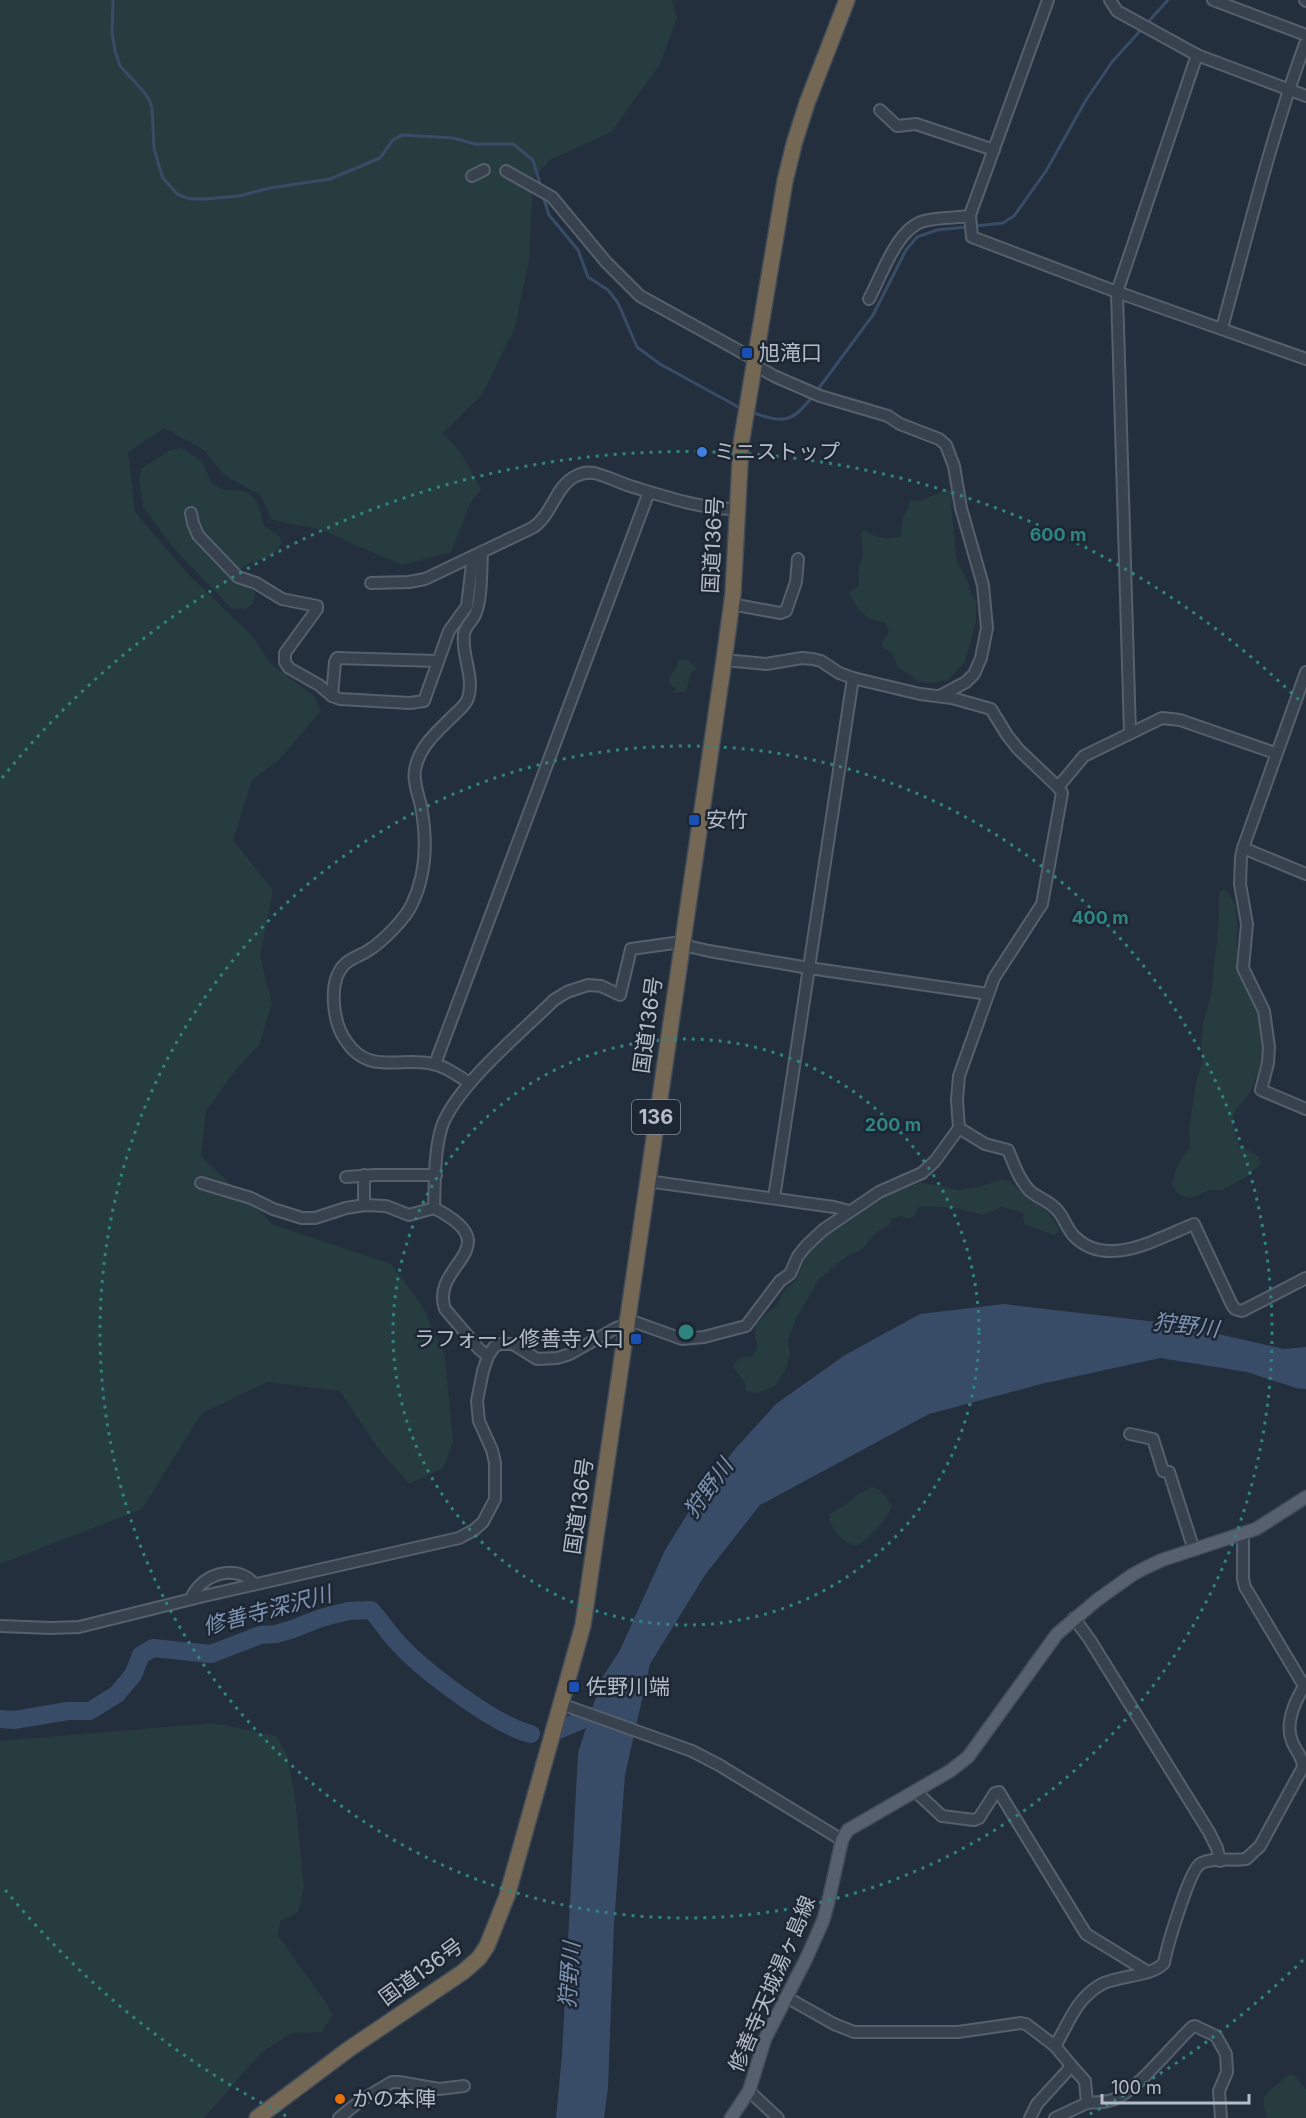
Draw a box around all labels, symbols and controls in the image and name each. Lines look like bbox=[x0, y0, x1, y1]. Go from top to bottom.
place label: 旭滝口 bbox=[759, 340, 822, 365]
marker: 旭滝口 bbox=[740, 346, 754, 360]
place label: ミニストップ bbox=[714, 439, 840, 464]
marker: ミニストップ bbox=[695, 445, 709, 459]
street label: 国道136号 bbox=[697, 496, 728, 594]
text: 600 m bbox=[1030, 524, 1086, 545]
place label: 安竹 bbox=[706, 807, 748, 832]
marker: 安竹 bbox=[687, 813, 701, 827]
text: 400 m bbox=[1071, 907, 1129, 928]
street label: 国道136号 bbox=[628, 975, 667, 1075]
road number: 136 bbox=[632, 1100, 680, 1134]
text: 200 m bbox=[865, 1114, 921, 1135]
water label: 狩野川 bbox=[1152, 1308, 1222, 1342]
centre of rings bbox=[676, 1322, 696, 1342]
place label: ラフォーレ修善寺入口 bbox=[414, 1326, 624, 1351]
marker: ラフォーレ修善寺入口 bbox=[629, 1332, 643, 1346]
water label: 狩野川 bbox=[678, 1452, 739, 1522]
street label: 国道136号 bbox=[559, 1456, 598, 1556]
water label: 修善寺深沢川 bbox=[200, 1580, 336, 1640]
place label: 佐野川端 bbox=[586, 1674, 670, 1699]
marker: 佐野川端 bbox=[567, 1680, 581, 1694]
street label: 修善寺天城湯ヶ島線 bbox=[723, 1892, 820, 2076]
street label: 国道136号 bbox=[374, 1933, 468, 2010]
water label: 狩野川 bbox=[554, 1939, 584, 2009]
scale bar bbox=[1102, 2067, 1249, 2105]
text: 100 m bbox=[1111, 2077, 1162, 2098]
place label: かの本陣 bbox=[352, 2086, 436, 2111]
marker: かの本陣 bbox=[333, 2092, 347, 2106]

